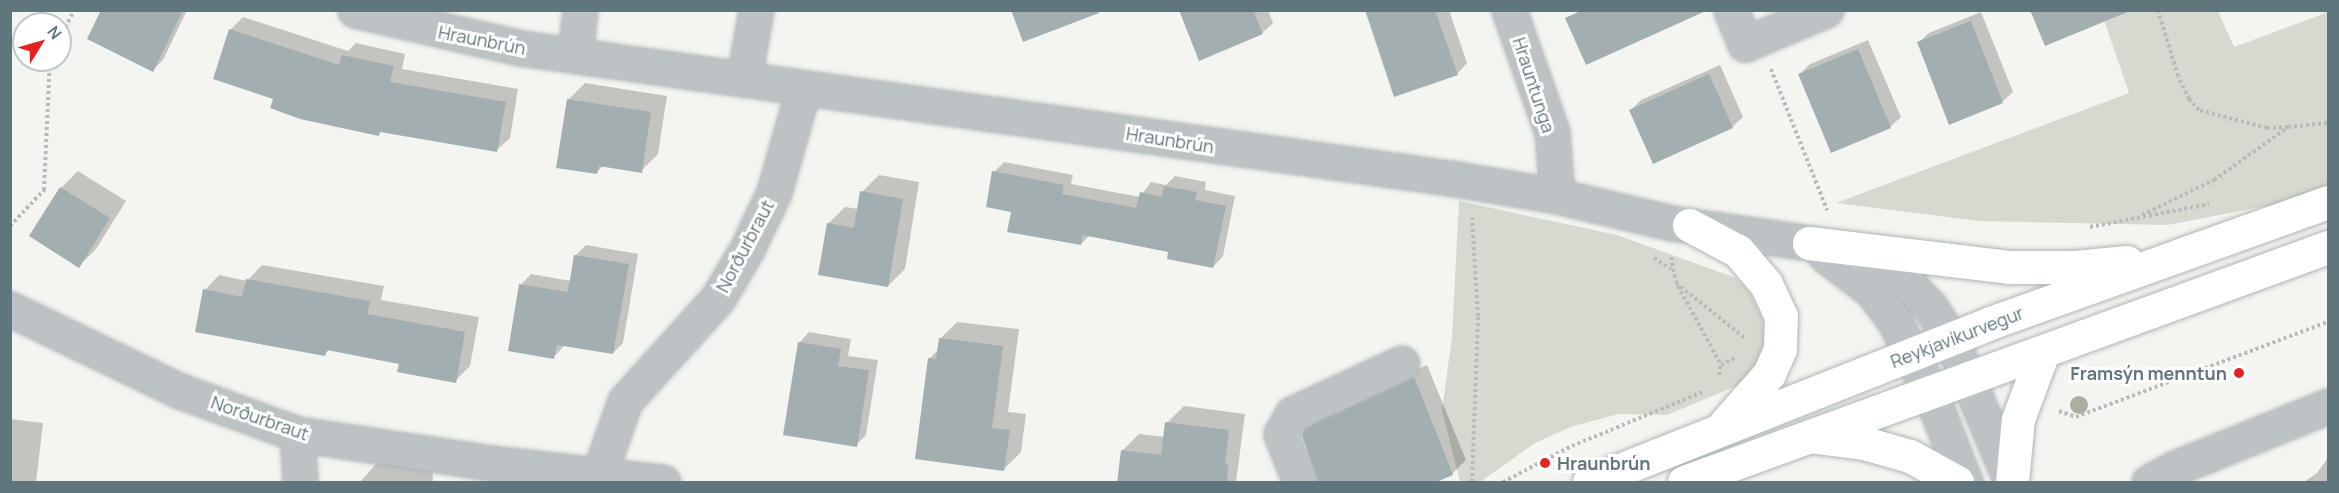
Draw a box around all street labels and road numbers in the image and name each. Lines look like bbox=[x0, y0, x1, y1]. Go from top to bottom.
street label: Hraunbrún bbox=[437, 21, 527, 59]
street label: Hrauntunga bbox=[1508, 35, 1560, 135]
street label: Hraunbrún bbox=[1125, 122, 1215, 158]
street label: Norðurbraut bbox=[712, 196, 778, 296]
street label: Reykjavíkurvegur bbox=[1887, 302, 2027, 372]
street label: Norðurbraut bbox=[208, 391, 312, 445]

